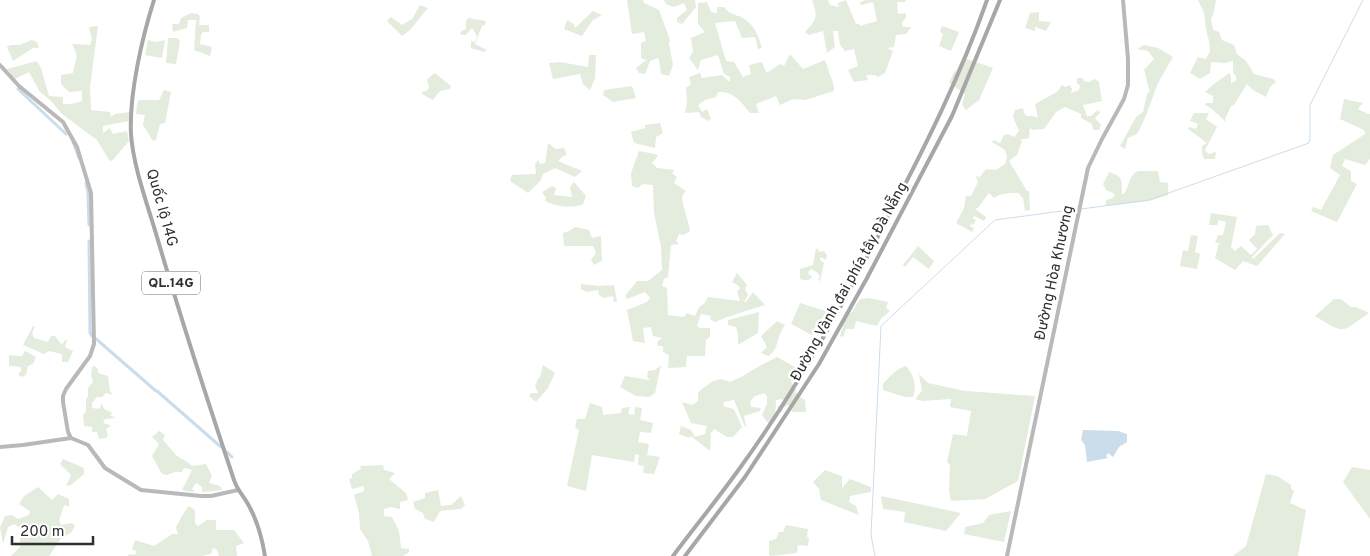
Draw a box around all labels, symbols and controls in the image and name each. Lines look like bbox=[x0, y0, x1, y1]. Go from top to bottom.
street label: Quốc lộ 14G bbox=[141, 167, 182, 249]
street label: Đường Vành đai phía tây Đà Nẵng bbox=[786, 178, 913, 385]
street label: Đường Hòa Khương bbox=[1031, 204, 1079, 342]
road number: QL.14G bbox=[142, 272, 200, 294]
scale bar bbox=[12, 514, 94, 546]
text: 200 m bbox=[20, 523, 65, 542]

